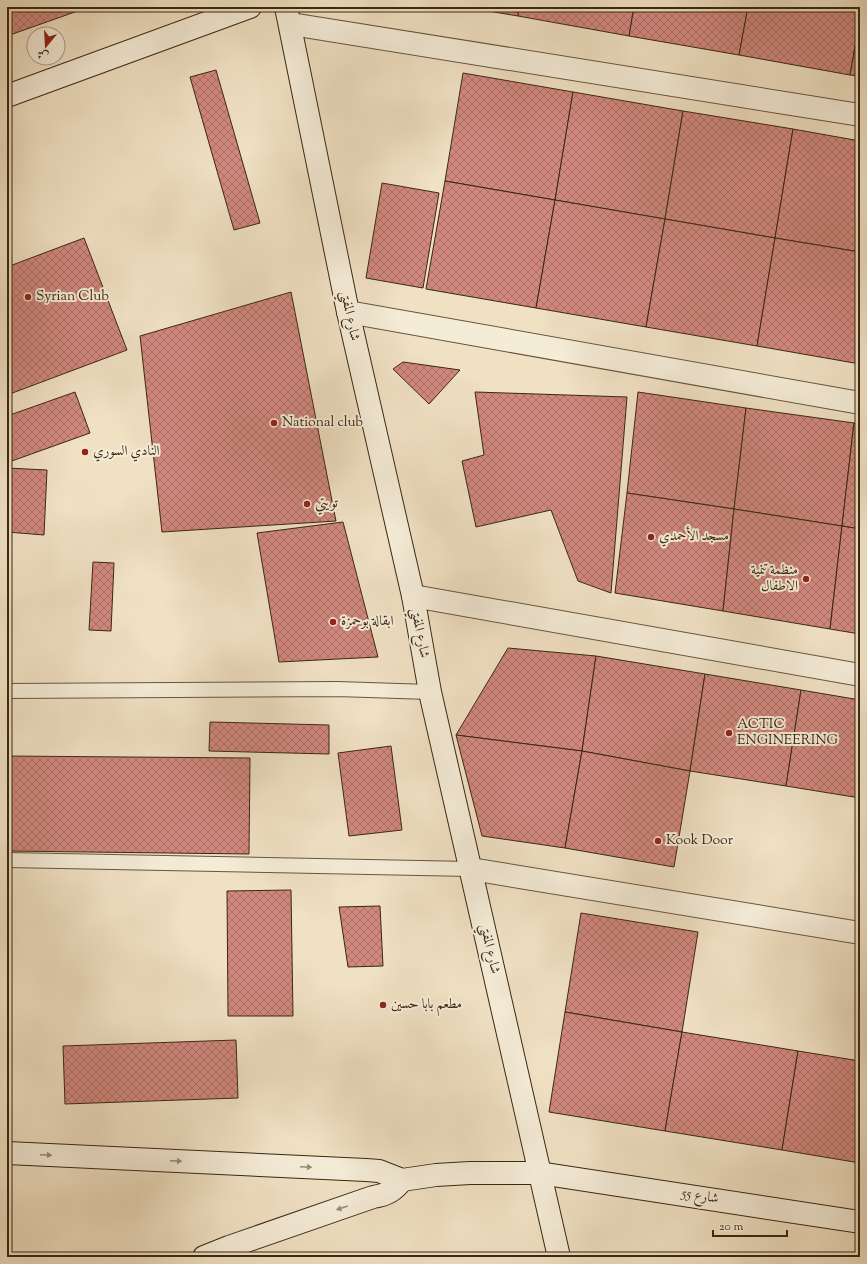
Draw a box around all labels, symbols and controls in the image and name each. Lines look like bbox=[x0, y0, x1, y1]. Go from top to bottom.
north arrow bbox=[26, 26, 66, 66]
text: ش bbox=[35, 45, 51, 64]
place label: Syrian Club bbox=[36, 287, 109, 307]
street label: شارع المفتي bbox=[333, 289, 364, 343]
marker: Syrian Club bbox=[23, 292, 33, 302]
place label: National club bbox=[282, 413, 363, 433]
marker: National club bbox=[269, 418, 279, 428]
place label: النادي السوري bbox=[93, 442, 160, 462]
marker: النادي السوري bbox=[80, 447, 90, 457]
place label: تويتي bbox=[315, 494, 338, 515]
marker: تويتي bbox=[302, 499, 312, 509]
place label: مسجد الأحمدي bbox=[659, 525, 729, 547]
marker: مسجد الأحمدي bbox=[646, 532, 656, 542]
place label: منظمة تنمية الاطفال bbox=[751, 561, 798, 597]
marker: منظمة تنمية الاطفال bbox=[801, 574, 811, 584]
street label: شارع المفتي bbox=[403, 606, 434, 660]
place label: ابقالة بوحمزة bbox=[341, 612, 394, 632]
marker: ابقالة بوحمزة bbox=[328, 617, 338, 627]
place label: ACTIC ENGINEERING bbox=[737, 715, 839, 751]
marker: ACTIC ENGINEERING bbox=[724, 728, 734, 738]
place label: Kook Door bbox=[666, 831, 734, 851]
marker: Kook Door bbox=[653, 836, 663, 846]
street label: شارع المفتي bbox=[473, 922, 504, 976]
place label: مطعم بابا حسين bbox=[391, 995, 462, 1017]
marker: مطعم بابا حسين bbox=[378, 1000, 388, 1010]
one-way arrow bbox=[40, 1151, 52, 1158]
one-way arrow bbox=[170, 1158, 183, 1164]
one-way arrow bbox=[300, 1164, 313, 1170]
street label: شارع 55 bbox=[679, 1184, 720, 1210]
one-way arrow bbox=[336, 1205, 348, 1211]
scale bar bbox=[713, 1212, 787, 1238]
text: 20 m bbox=[719, 1218, 744, 1236]

